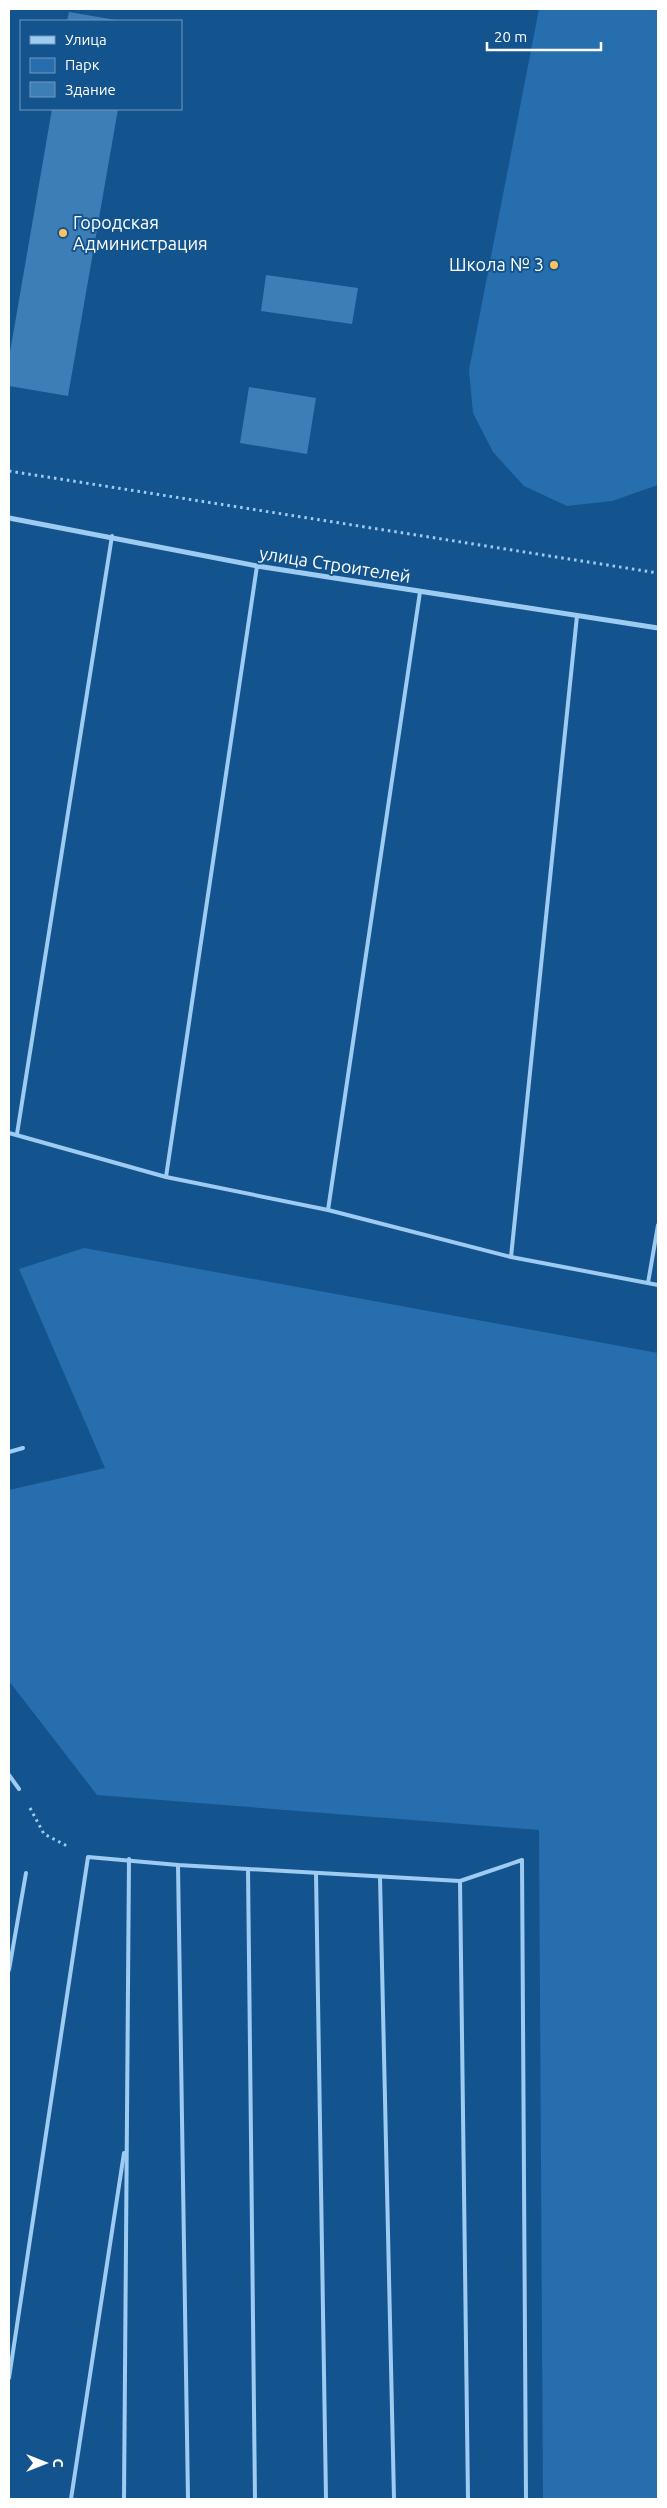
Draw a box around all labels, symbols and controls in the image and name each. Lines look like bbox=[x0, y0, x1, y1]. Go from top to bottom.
legend bbox=[20, 20, 182, 110]
scale bar bbox=[487, 20, 601, 52]
text: 20 m bbox=[494, 28, 527, 45]
text: Улица bbox=[65, 31, 107, 48]
text: Парк bbox=[65, 56, 100, 73]
text: Здание bbox=[65, 81, 116, 98]
place label: Городская Администрация bbox=[73, 212, 208, 253]
marker: Городская Администрация bbox=[57, 227, 69, 239]
place label: Школа № 3 bbox=[449, 254, 544, 274]
marker: Школа № 3 bbox=[548, 259, 560, 271]
street label: улица Строителей bbox=[258, 542, 412, 586]
north arrow bbox=[20, 2438, 70, 2488]
text: С bbox=[50, 2459, 66, 2468]

